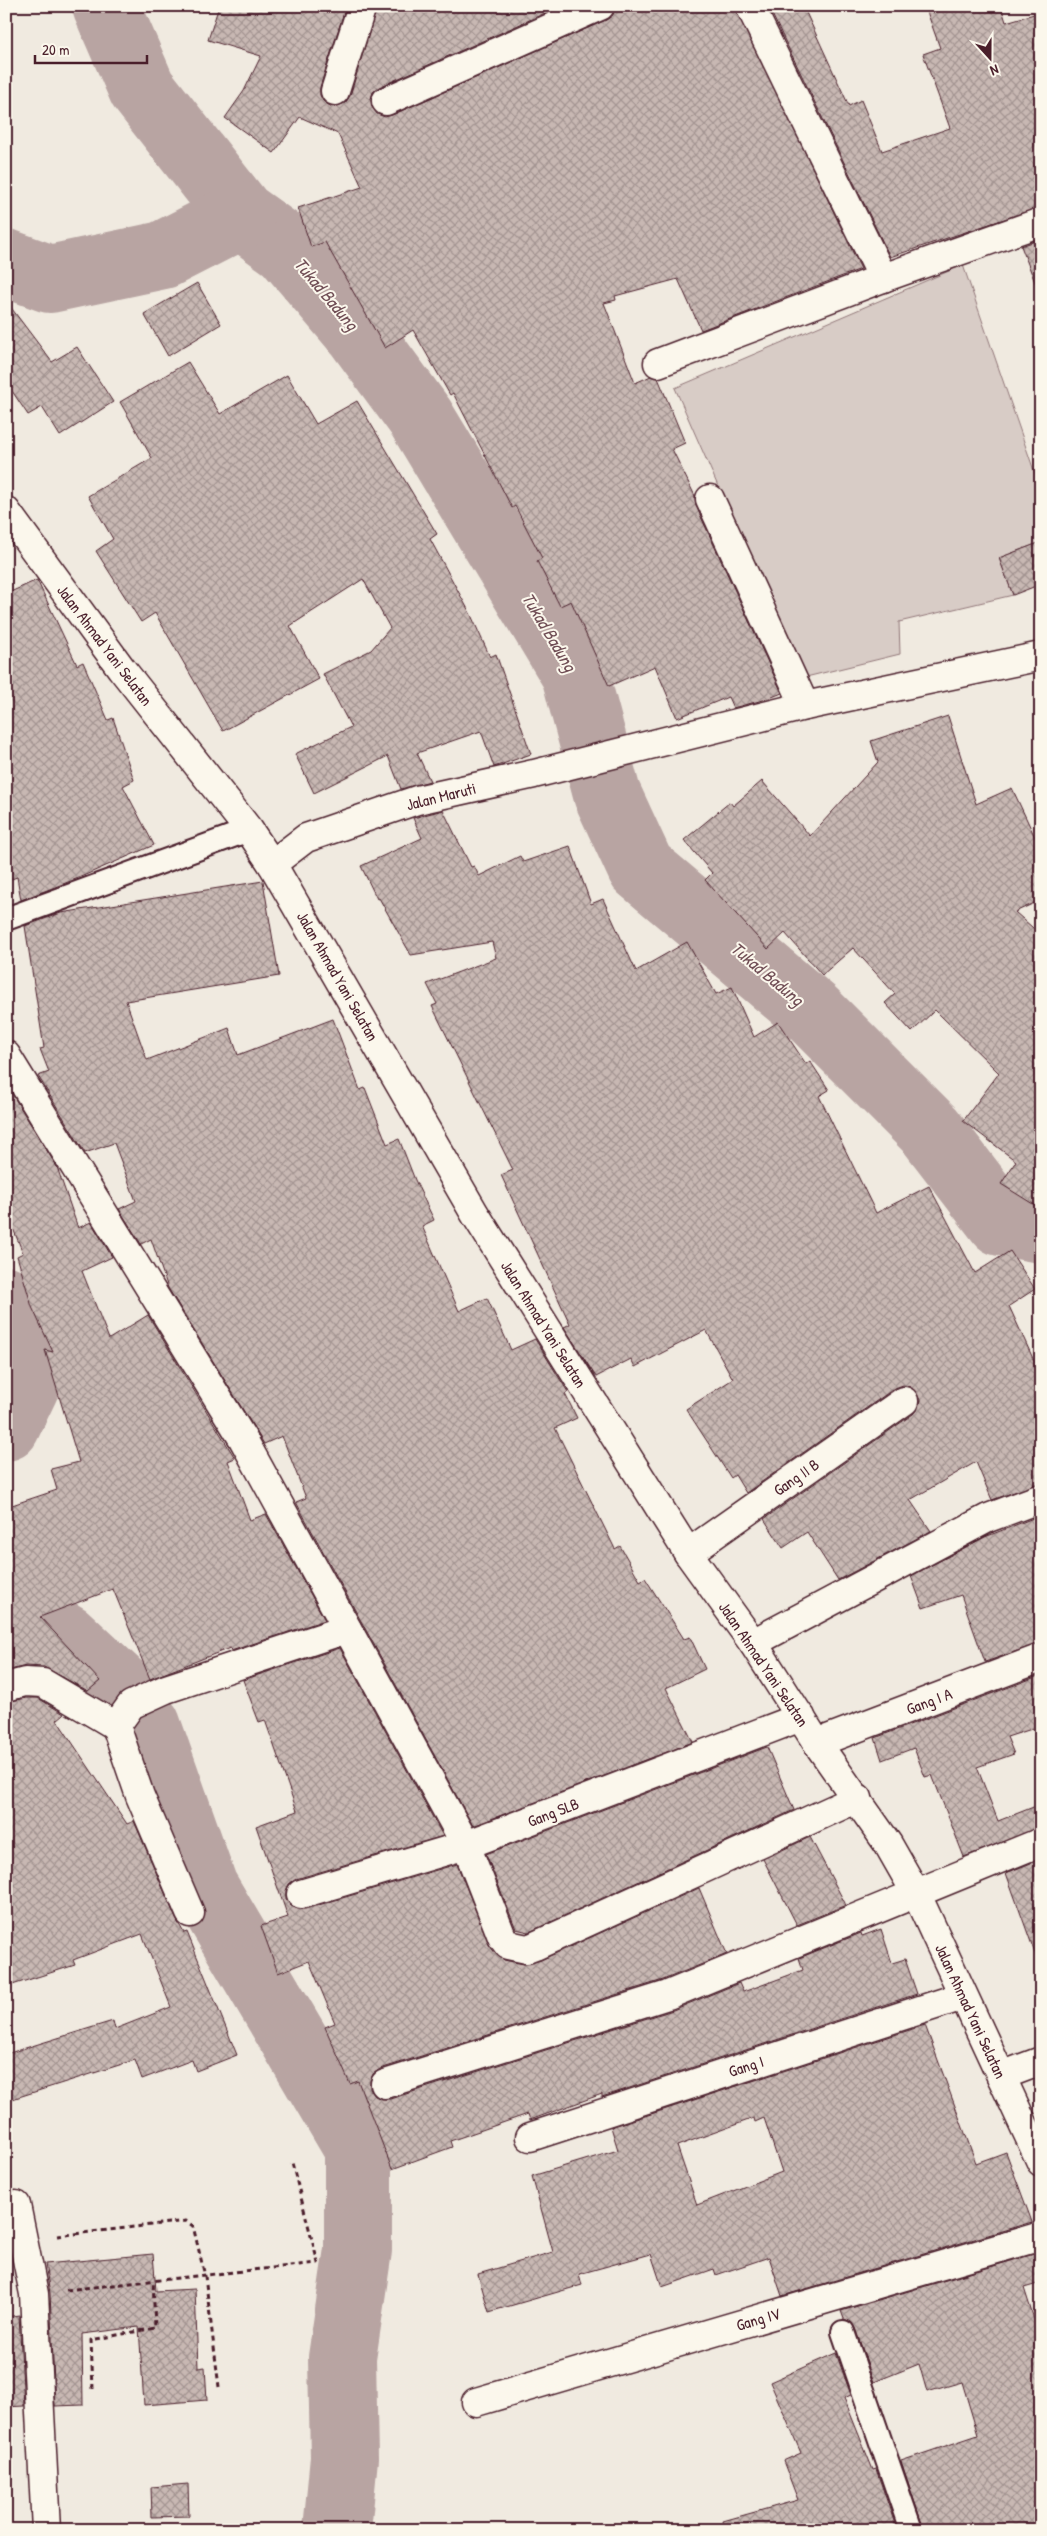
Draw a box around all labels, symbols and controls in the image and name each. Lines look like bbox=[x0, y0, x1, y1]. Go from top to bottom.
scale bar bbox=[35, 32, 148, 64]
north arrow bbox=[964, 32, 1014, 82]
text: 20 m bbox=[42, 39, 69, 60]
text: N bbox=[987, 60, 1002, 81]
water label: Tukad Badung bbox=[289, 252, 365, 336]
street label: Jalan Ahmad Yani Selatan bbox=[52, 580, 158, 710]
water label: Tukad Badung bbox=[516, 588, 583, 677]
street label: Jalan Maruti bbox=[404, 777, 478, 815]
street label: Jalan Ahmad Yani Selatan bbox=[292, 907, 384, 1045]
water label: Tukad Badung bbox=[726, 936, 810, 1012]
street label: Jalan Ahmad Yani Selatan bbox=[496, 1256, 592, 1392]
street label: Gang II B bbox=[769, 1453, 823, 1501]
street label: Jalan Ahmad Yani Selatan bbox=[714, 1597, 814, 1731]
street label: Gang I A bbox=[903, 1682, 955, 1720]
street label: Gang SLB bbox=[524, 1792, 582, 1832]
street label: Jalan Ahmad Yani Selatan bbox=[930, 1940, 1012, 2082]
street label: Gang I bbox=[726, 2050, 766, 2082]
street label: Gang IV bbox=[733, 2302, 783, 2336]

